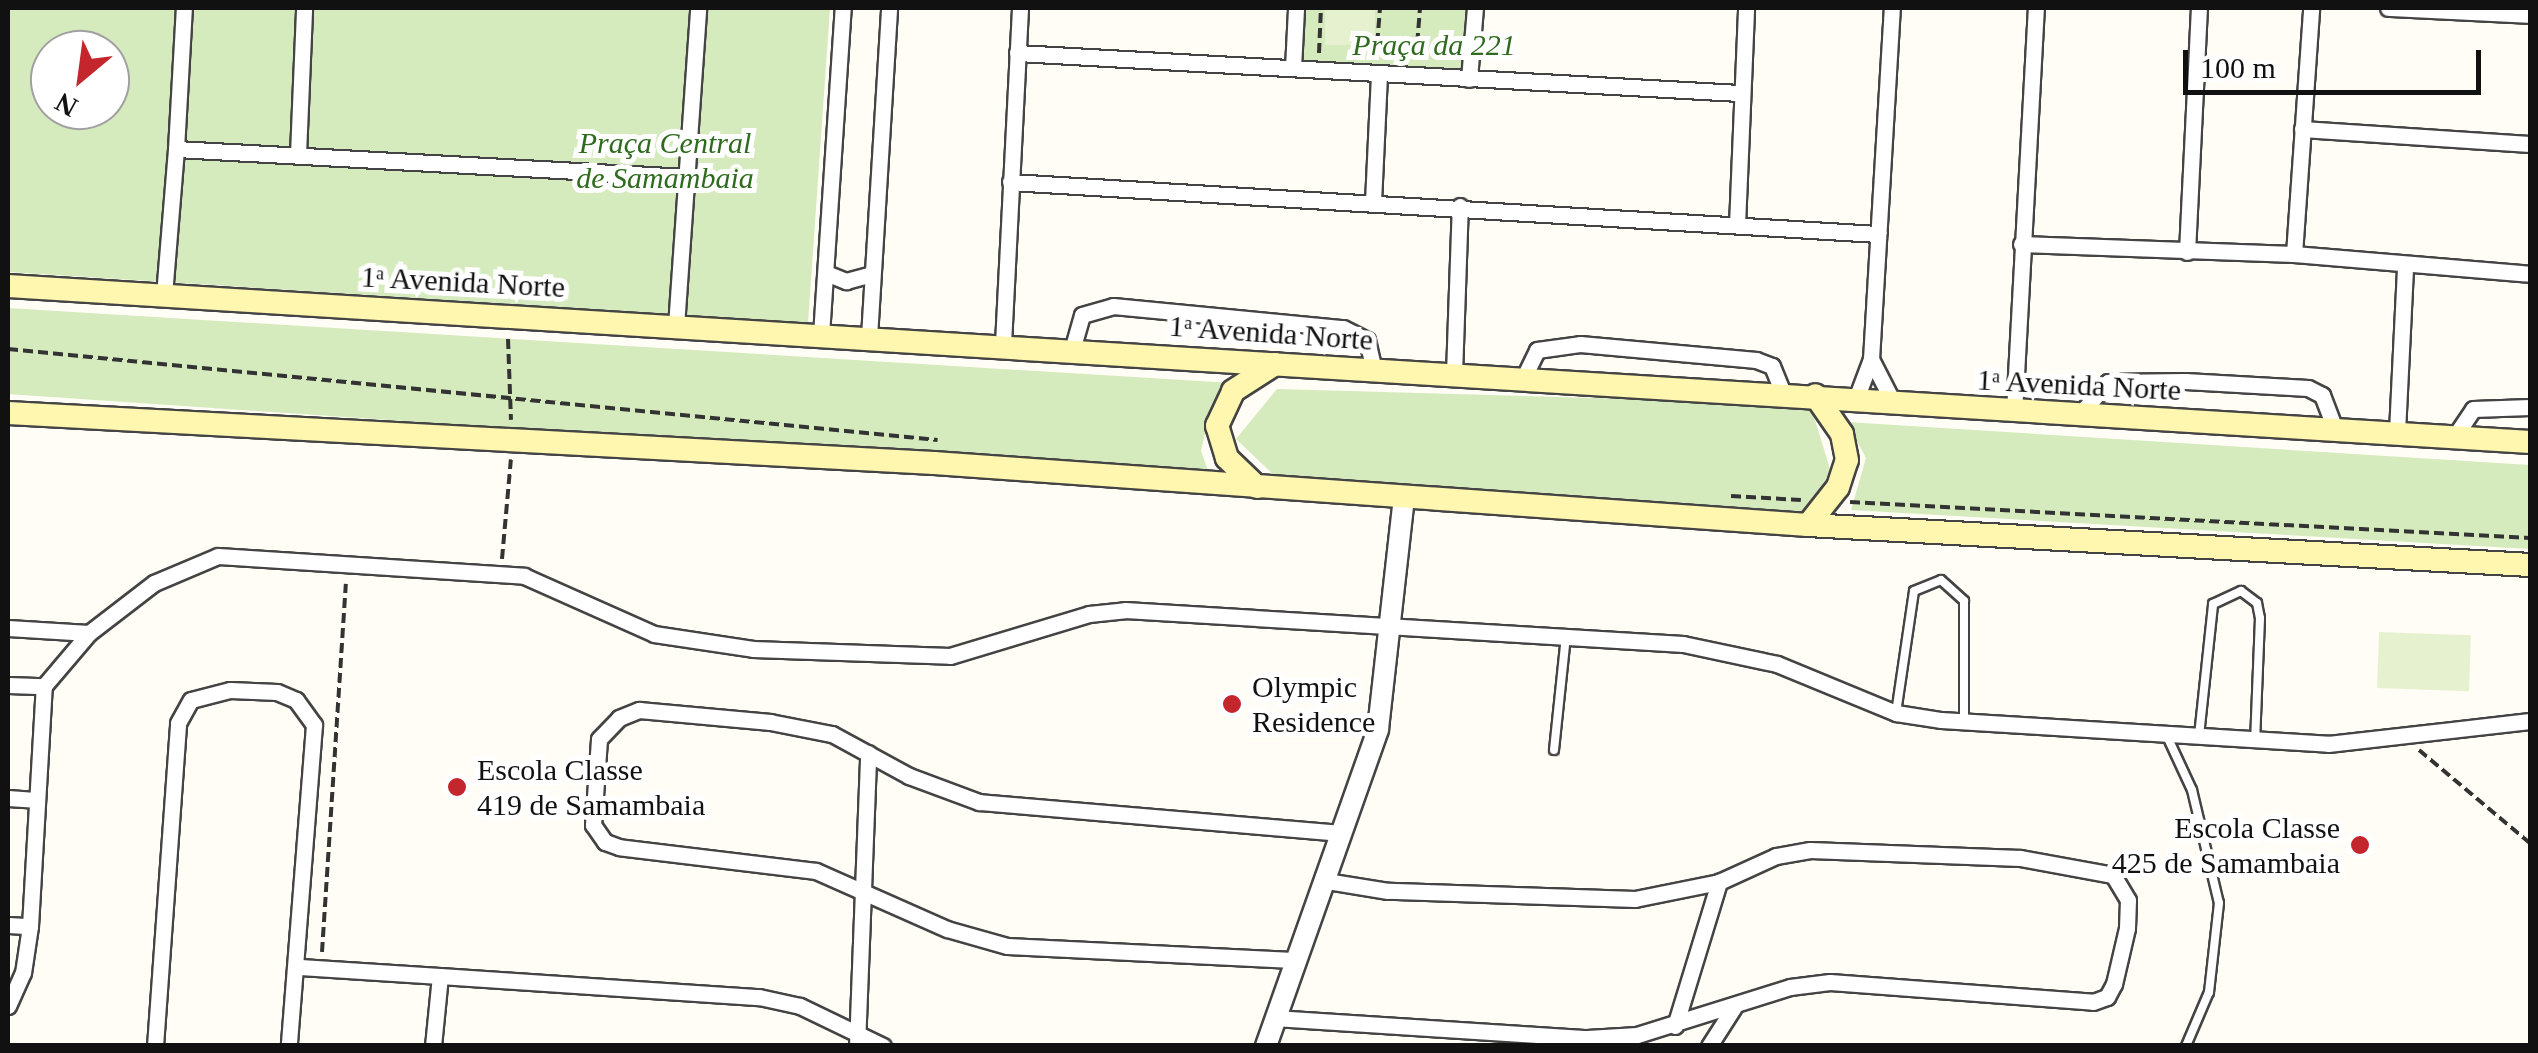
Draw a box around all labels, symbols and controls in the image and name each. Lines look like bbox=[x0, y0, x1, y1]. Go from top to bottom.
park label: Praça da 221 bbox=[1352, 27, 1516, 63]
north arrow bbox=[30, 30, 130, 130]
scale bar bbox=[2188, 30, 2486, 92]
text: 100 m bbox=[2200, 51, 2276, 84]
text: N bbox=[50, 86, 83, 123]
park label: Praça Central de Samambaia bbox=[576, 125, 754, 196]
street label: 1ᵃ Avenida Norte bbox=[359, 259, 567, 305]
street label: 1ᵃ Avenida Norte bbox=[1167, 308, 1375, 358]
street label: 1ᵃ Avenida Norte bbox=[1975, 362, 2183, 408]
place label: Olympic Residence bbox=[1252, 669, 1375, 740]
marker: Olympic Residence bbox=[1221, 693, 1243, 715]
place label: Escola Classe 419 de Samambaia bbox=[477, 752, 705, 822]
marker: Escola Classe 419 de Samambaia bbox=[446, 776, 468, 798]
place label: Escola Classe 425 de Samambaia bbox=[2112, 810, 2340, 880]
marker: Escola Classe 425 de Samambaia bbox=[2349, 834, 2371, 856]

